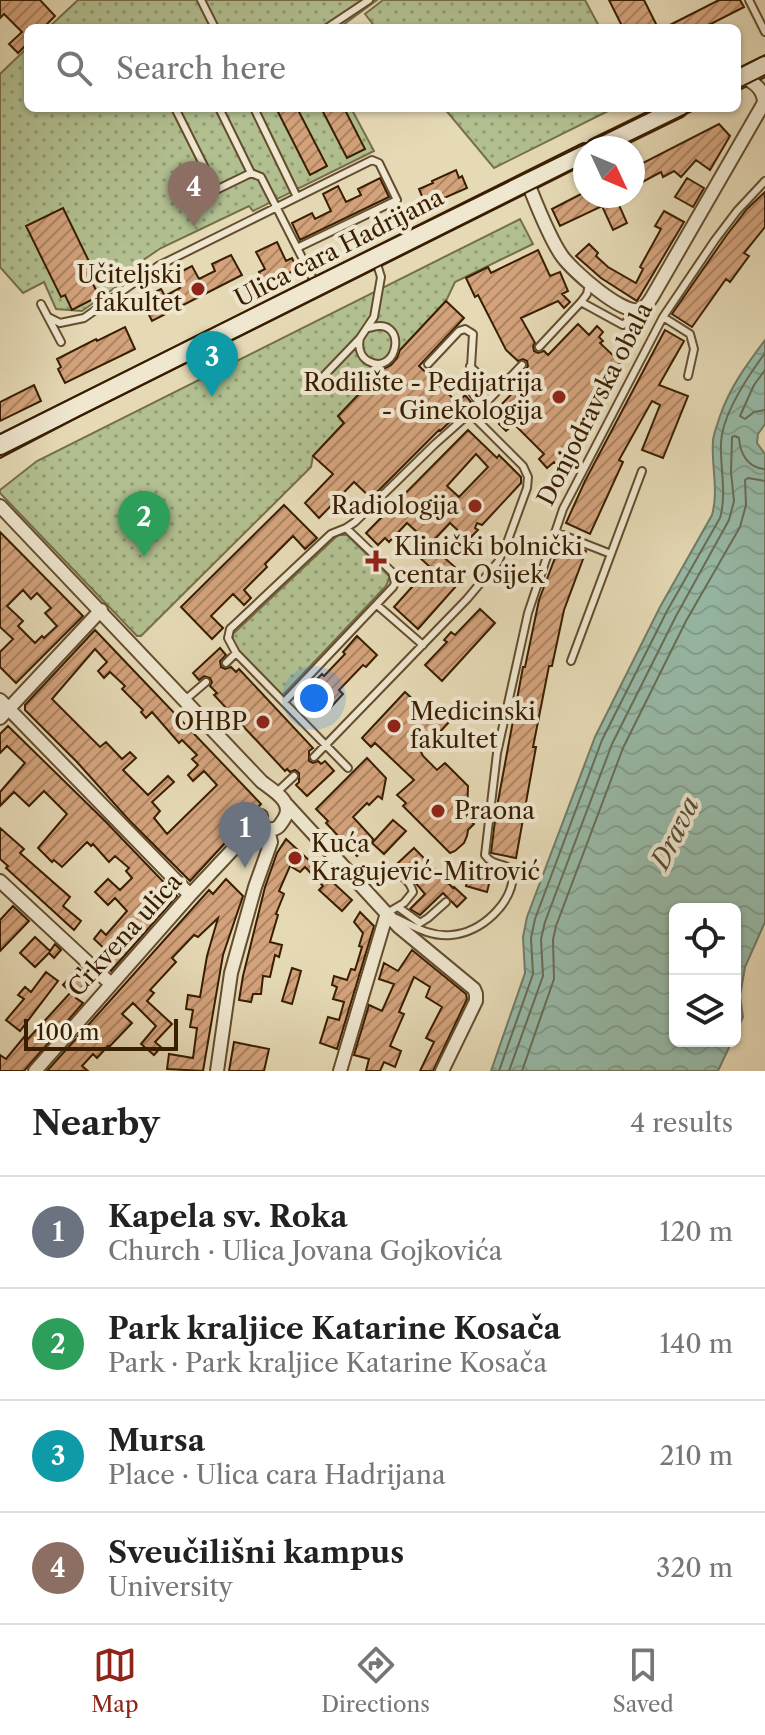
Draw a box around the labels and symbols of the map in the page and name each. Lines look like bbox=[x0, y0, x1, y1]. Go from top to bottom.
north arrow bbox=[573, 136, 645, 208]
pin: 4 bbox=[168, 161, 220, 227]
street label: Ulica cara Hadrijana bbox=[229, 182, 448, 313]
place label: Učiteljski fakultet bbox=[77, 260, 183, 317]
marker: Učiteljski fakultet bbox=[189, 280, 207, 298]
street label: Donjodravska obala bbox=[531, 297, 658, 510]
pin: 3 bbox=[186, 331, 238, 397]
place label: Rodilište - Pedijatrija - Ginekologija bbox=[303, 368, 543, 425]
marker: Rodilište - Pedijatrija - Ginekologija bbox=[550, 388, 568, 406]
pin: 2 bbox=[118, 491, 170, 557]
place label: Radiologija bbox=[331, 491, 459, 520]
marker: Radiologija bbox=[466, 497, 484, 515]
place label: Klinički bolnički centar Osijek bbox=[394, 532, 583, 589]
marker: Klinički bolnički centar Osijek bbox=[365, 550, 387, 572]
your location bbox=[294, 678, 334, 718]
place label: Medicinski fakultet bbox=[410, 697, 536, 754]
place label: OHBP bbox=[174, 707, 247, 736]
marker: OHBP bbox=[254, 713, 272, 731]
marker: Medicinski fakultet bbox=[385, 717, 403, 735]
water label: Drava bbox=[643, 791, 706, 876]
place label: Praona bbox=[454, 796, 535, 825]
pin: 1 bbox=[219, 802, 271, 868]
marker: Praona bbox=[429, 802, 447, 820]
place label: Kuća Kragujević-Mitrović bbox=[311, 829, 540, 886]
marker: Kuća Kragujević-Mitrović bbox=[286, 849, 304, 867]
street label: Crkvena ulica bbox=[62, 867, 188, 1002]
scale bar bbox=[24, 1015, 178, 1051]

